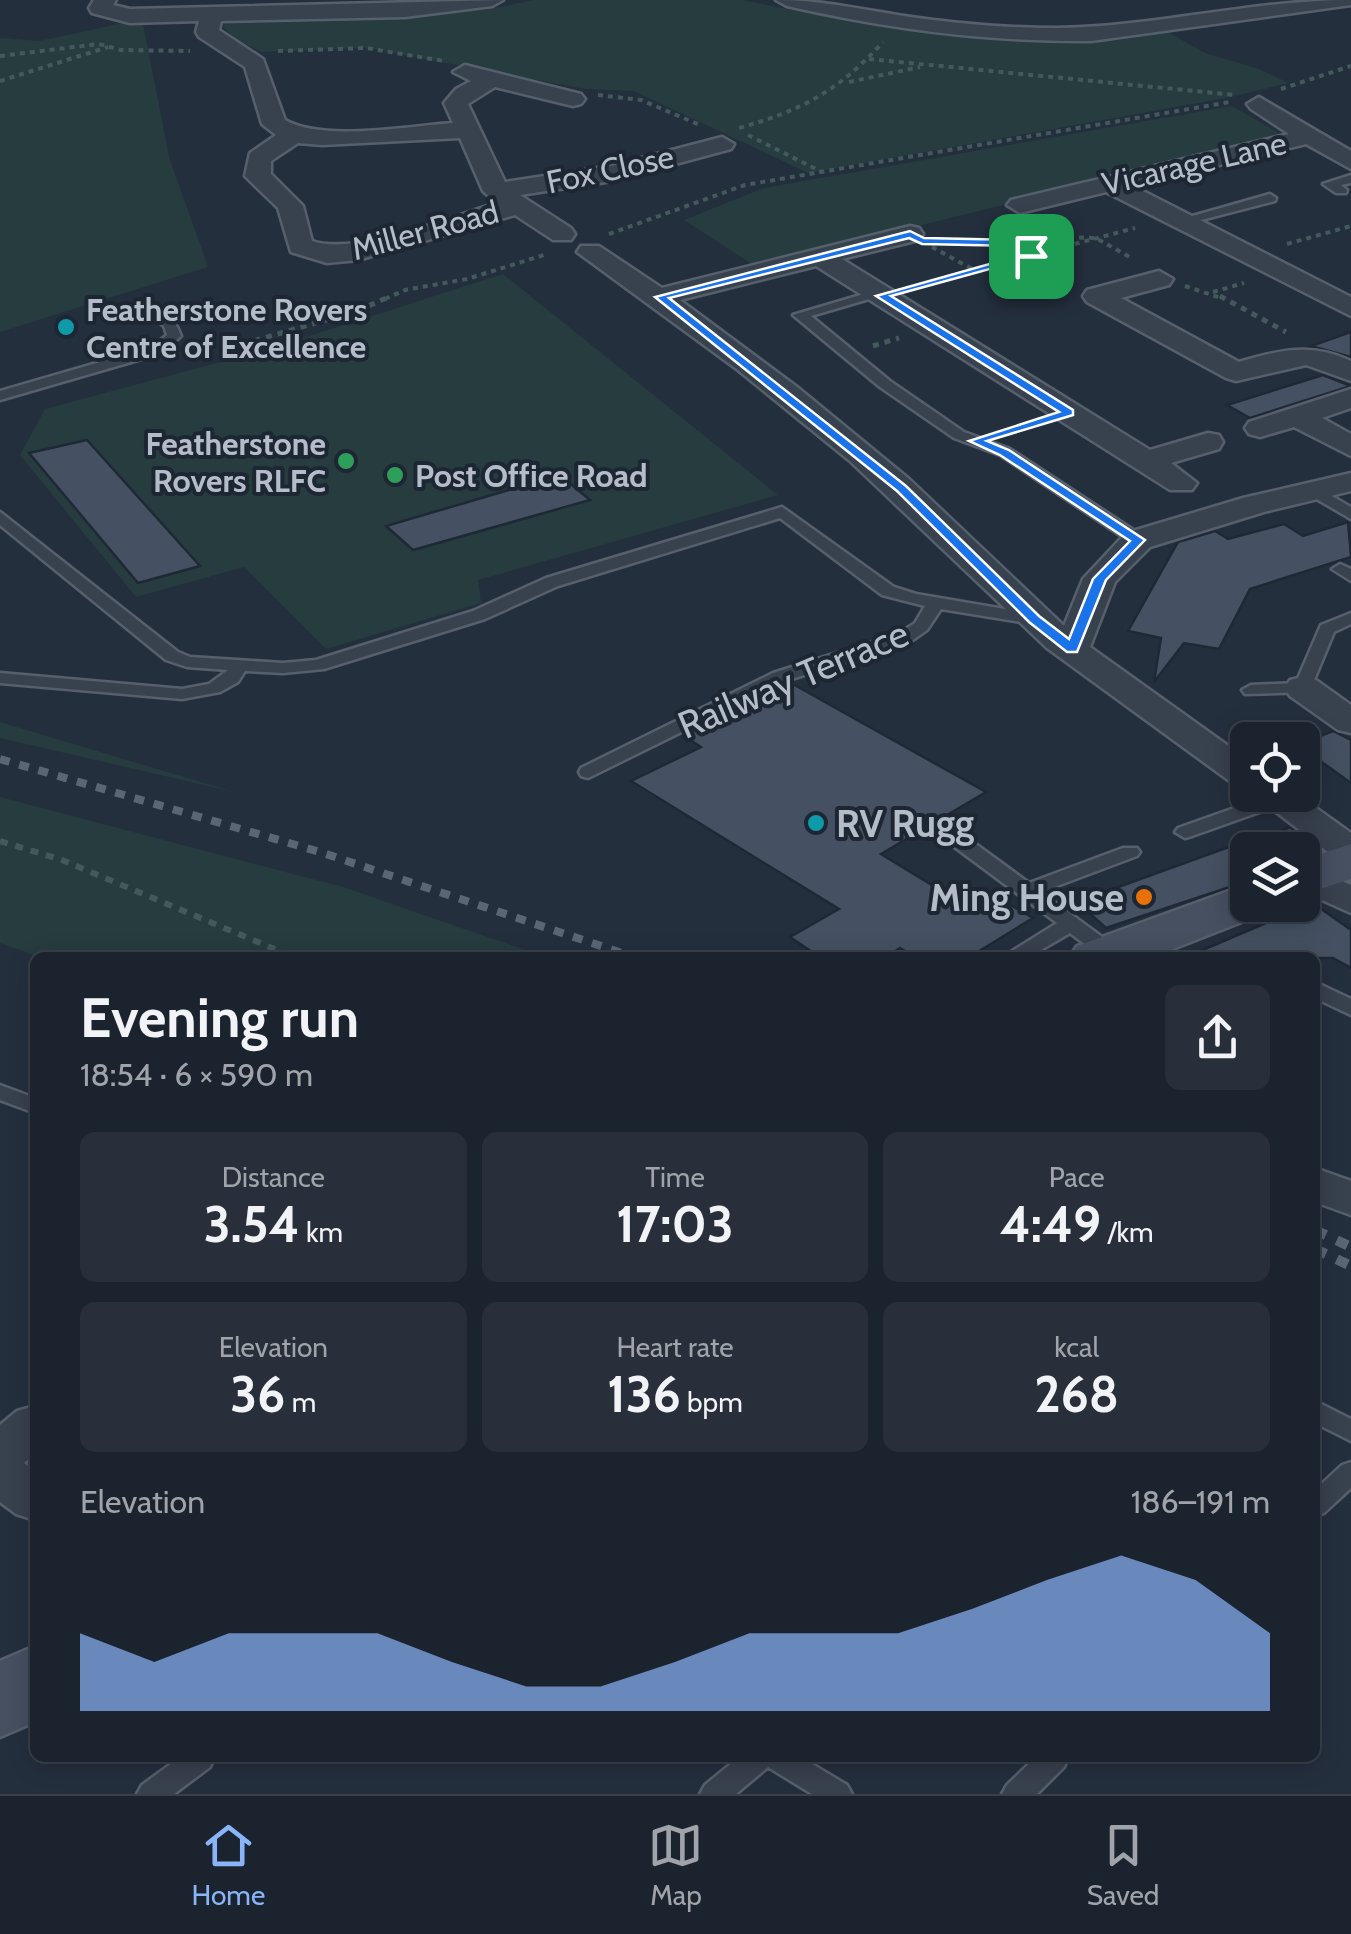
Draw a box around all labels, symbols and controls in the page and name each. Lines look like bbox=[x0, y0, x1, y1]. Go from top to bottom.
street label: Vicarage Lane bbox=[1098, 123, 1290, 203]
street label: Fox Close bbox=[543, 137, 677, 201]
street label: Miller Road bbox=[347, 192, 503, 268]
pin bbox=[989, 214, 1074, 299]
icon: arrive bbox=[1004, 229, 1059, 284]
place label: Featherstone Rovers Centre of Excellence bbox=[86, 290, 367, 366]
marker: Featherstone Rovers Centre of Excellence bbox=[55, 316, 77, 338]
place label: Featherstone Rovers RLFC bbox=[146, 424, 326, 500]
marker: Featherstone Rovers RLFC bbox=[335, 450, 357, 472]
place label: Post Office Road bbox=[415, 456, 648, 495]
marker: Post Office Road bbox=[384, 464, 406, 486]
street label: Railway Terrace bbox=[671, 609, 915, 749]
map controls bbox=[1230, 722, 1320, 922]
button: locate bbox=[1230, 722, 1320, 812]
place label: RV Rugg bbox=[836, 800, 974, 847]
marker: RV Rugg bbox=[805, 812, 827, 834]
button: layers bbox=[1230, 832, 1320, 922]
place label: Ming House bbox=[930, 874, 1124, 921]
marker: Ming House bbox=[1133, 886, 1155, 908]
text: Evening run bbox=[80, 984, 359, 1051]
button: share bbox=[1165, 985, 1270, 1090]
text: 18:54 · 6 × 590 m bbox=[80, 1055, 313, 1094]
text: Distance bbox=[222, 1160, 325, 1194]
text: Time bbox=[645, 1160, 705, 1194]
text: Pace bbox=[1049, 1160, 1105, 1194]
text: 3.54 bbox=[204, 1194, 300, 1255]
text: 17:03 bbox=[616, 1194, 734, 1255]
text: 4:49 bbox=[1000, 1194, 1101, 1255]
text: km bbox=[300, 1215, 343, 1249]
text: /km bbox=[1101, 1215, 1154, 1249]
text: Elevation bbox=[219, 1330, 328, 1364]
text: Heart rate bbox=[616, 1330, 734, 1364]
text: kcal bbox=[1054, 1330, 1099, 1364]
text: 36 bbox=[230, 1364, 285, 1425]
text: 136 bbox=[607, 1364, 681, 1425]
text: 268 bbox=[1034, 1364, 1119, 1425]
text: m bbox=[285, 1385, 316, 1419]
text: bpm bbox=[681, 1385, 743, 1419]
text: Elevation bbox=[80, 1482, 205, 1521]
text: 186–191 m bbox=[1131, 1482, 1270, 1521]
tab: Home bbox=[192, 1818, 265, 1912]
tab: Map bbox=[648, 1818, 703, 1912]
tab: Saved bbox=[1087, 1818, 1159, 1912]

